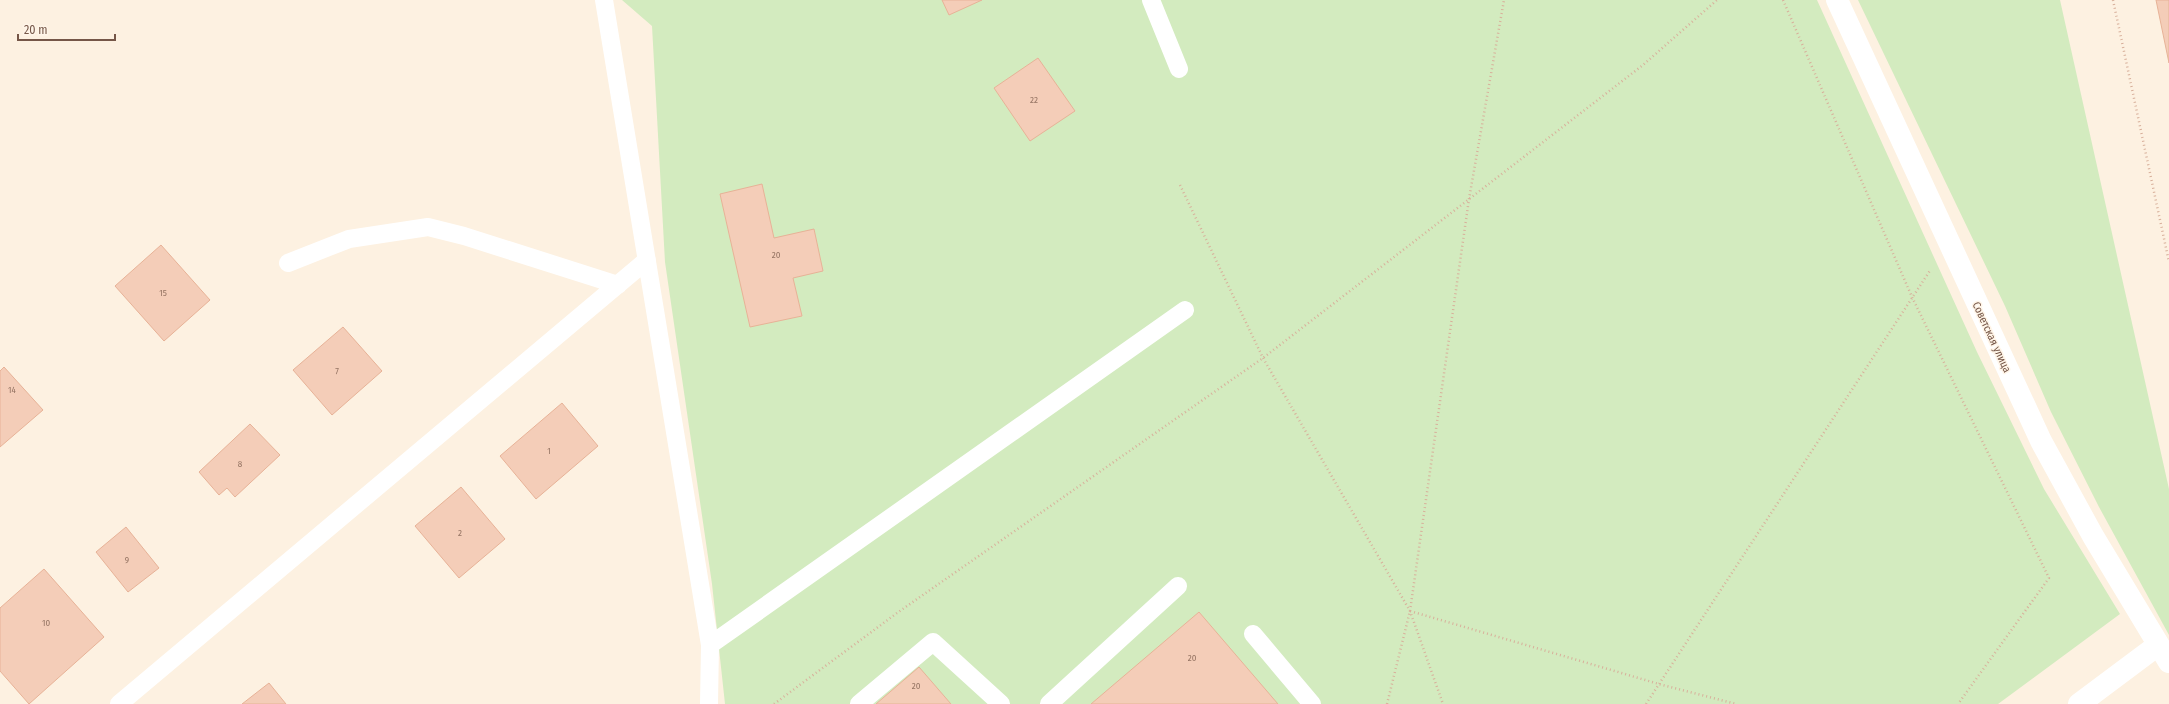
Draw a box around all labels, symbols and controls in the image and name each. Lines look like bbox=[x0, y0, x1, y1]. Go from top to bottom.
scale bar bbox=[18, 16, 115, 42]
text: 20 m bbox=[24, 23, 48, 37]
house number: 22 bbox=[1030, 95, 1038, 105]
house number: 20 bbox=[772, 250, 781, 260]
house number: 15 bbox=[159, 288, 167, 298]
street label: Советская улица bbox=[1969, 300, 2014, 375]
house number: 7 bbox=[335, 366, 339, 376]
house number: 14 bbox=[8, 385, 17, 395]
house number: 1 bbox=[547, 446, 551, 456]
house number: 8 bbox=[238, 459, 243, 469]
house number: 2 bbox=[458, 528, 462, 538]
house number: 9 bbox=[125, 555, 129, 565]
house number: 10 bbox=[42, 618, 50, 628]
house number: 20 bbox=[1188, 653, 1197, 663]
house number: 20 bbox=[912, 681, 921, 691]

